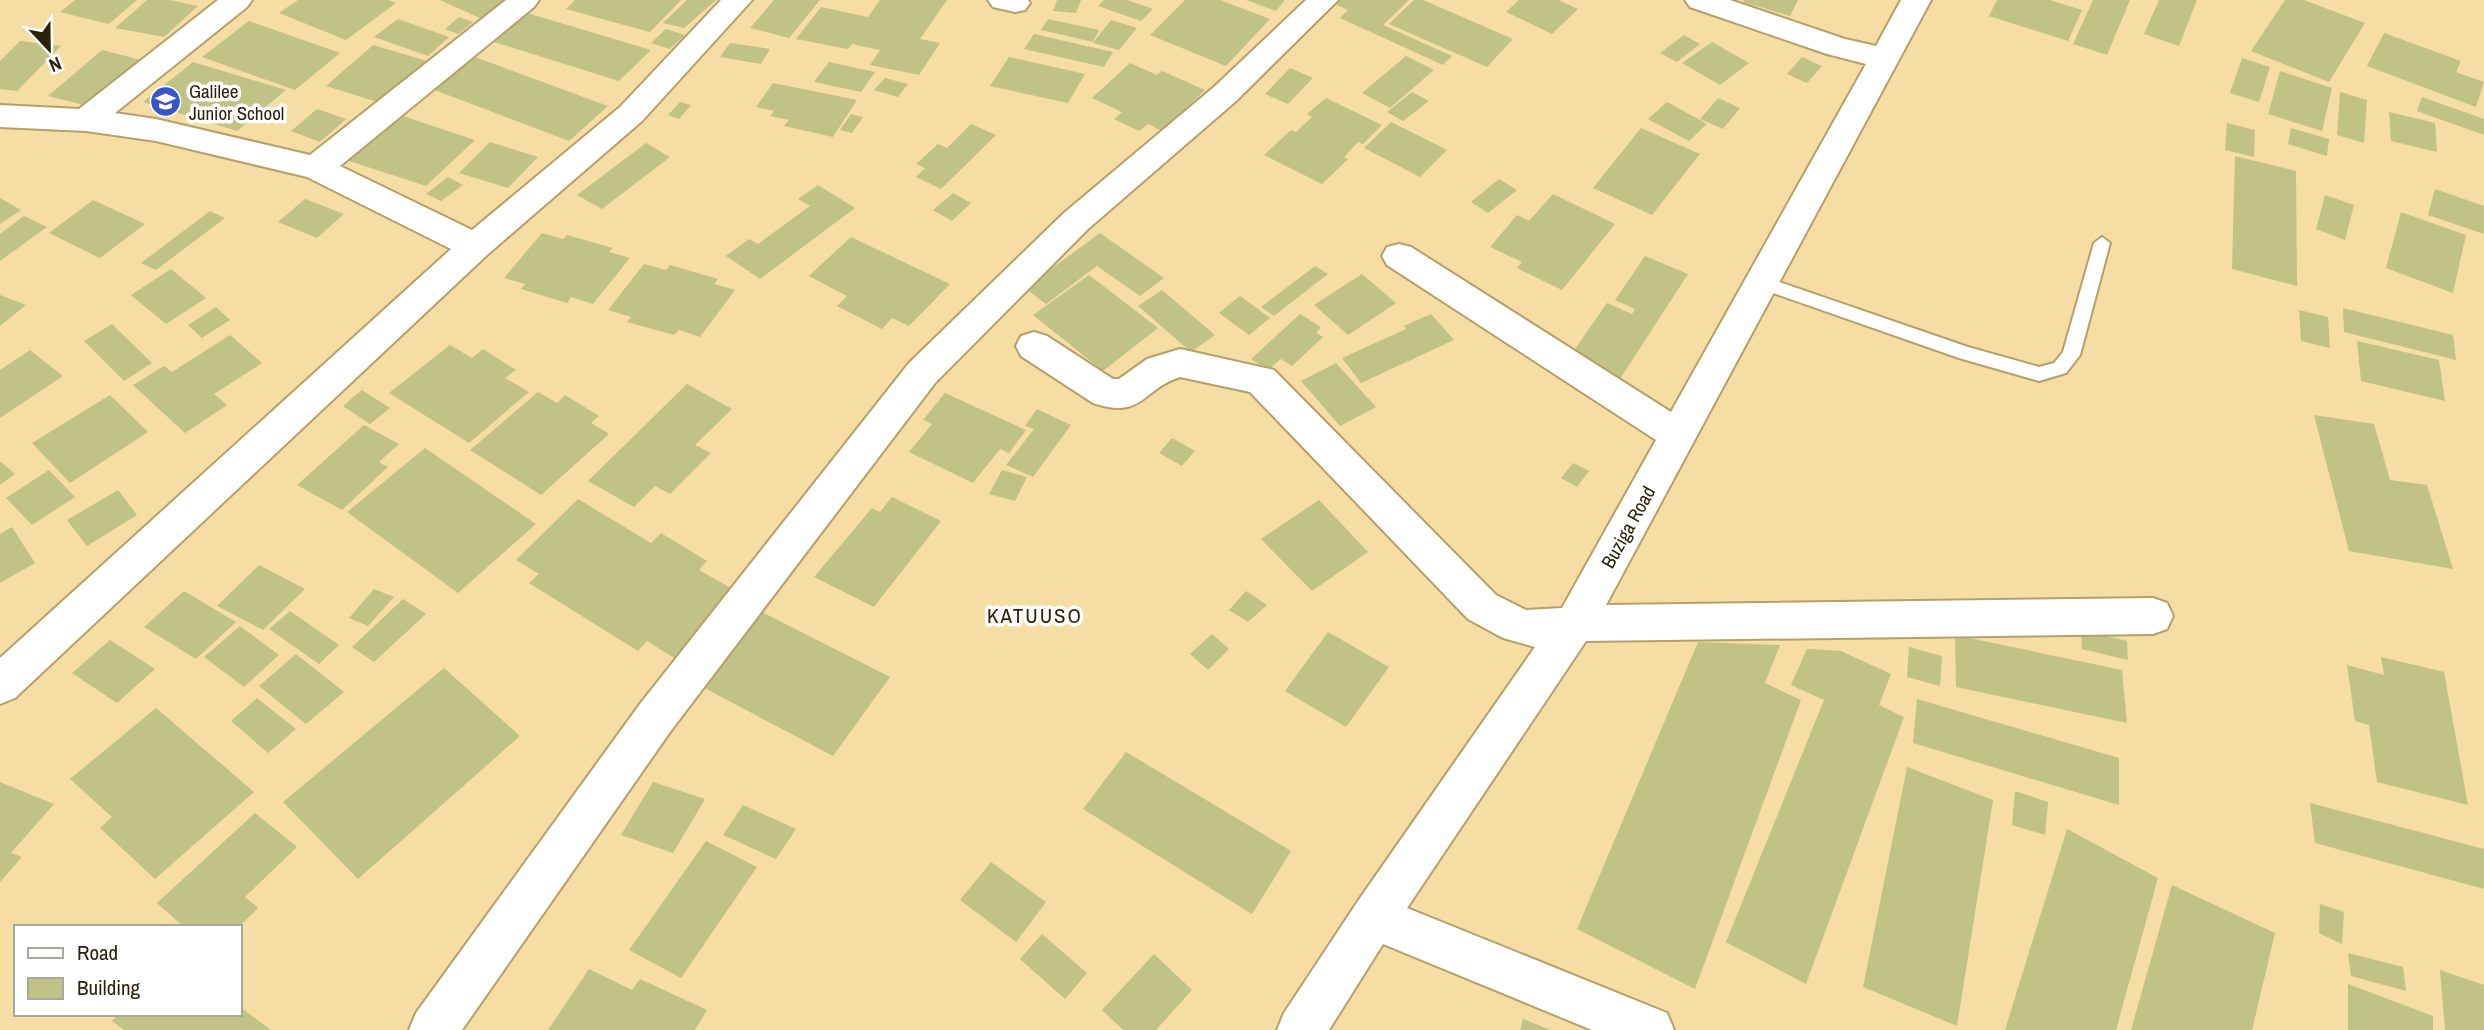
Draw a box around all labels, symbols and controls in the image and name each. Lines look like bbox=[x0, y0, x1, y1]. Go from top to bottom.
north arrow bbox=[14, 14, 84, 84]
text: N bbox=[45, 51, 65, 79]
place label: Galilee Junior School bbox=[189, 78, 284, 126]
school or university icon: Galilee Junior School bbox=[149, 85, 183, 119]
street label: Buziga Road bbox=[1595, 481, 1661, 573]
district label: KATUUSO bbox=[987, 601, 1083, 630]
legend bbox=[14, 925, 242, 1016]
text: Road bbox=[77, 938, 118, 967]
text: Building bbox=[77, 973, 141, 1002]

